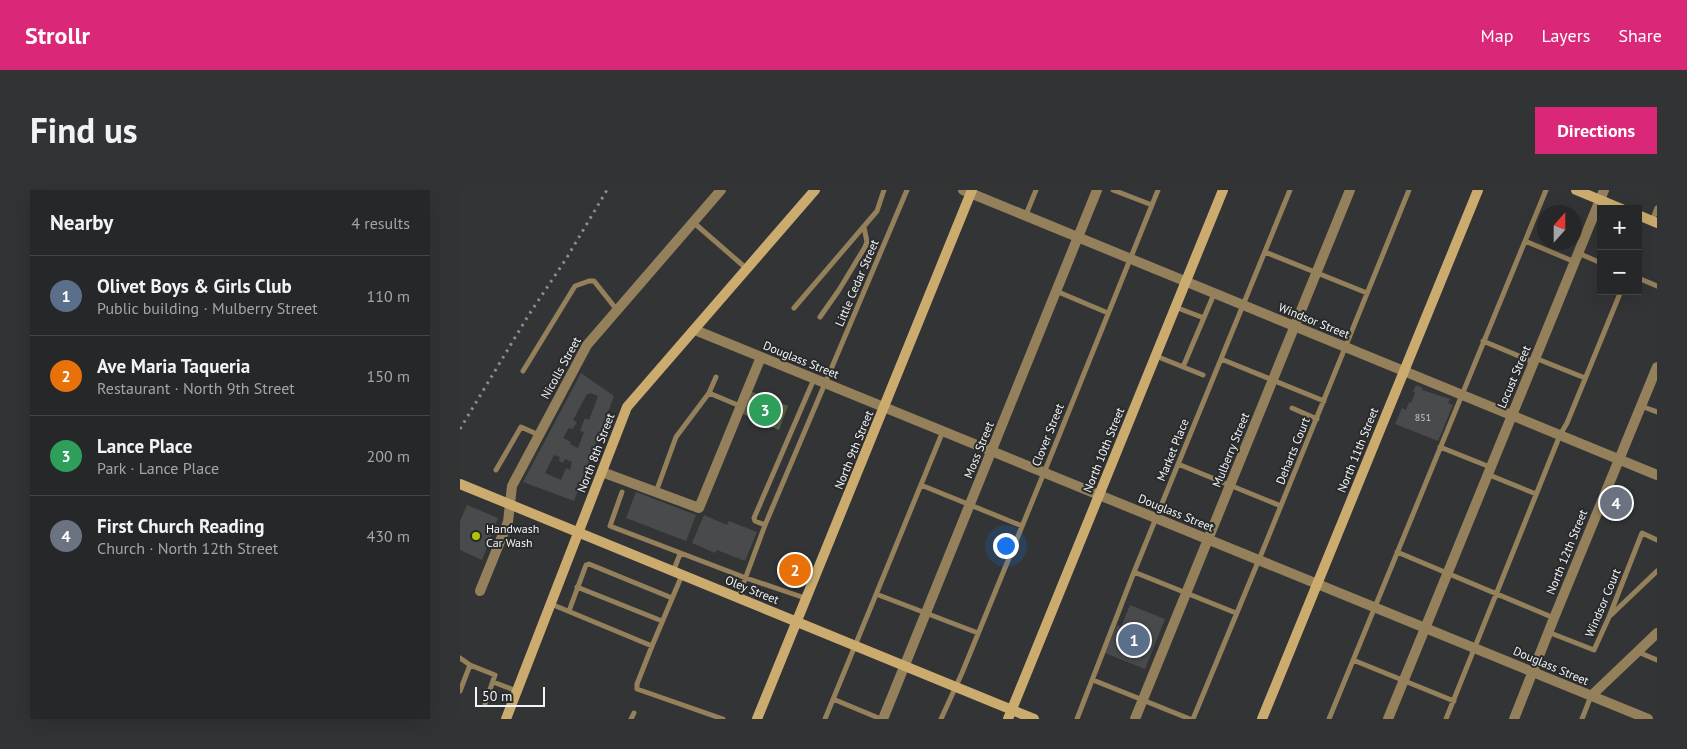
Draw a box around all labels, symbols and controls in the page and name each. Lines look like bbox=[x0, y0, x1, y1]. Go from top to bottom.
text: Strollr bbox=[25, 20, 90, 51]
text: Map bbox=[1481, 24, 1513, 47]
text: Layers bbox=[1541, 24, 1590, 47]
text: Share bbox=[1618, 24, 1662, 47]
text: Find us bbox=[30, 107, 138, 153]
button: Directions bbox=[1535, 107, 1657, 154]
north arrow bbox=[1537, 205, 1582, 250]
map controls bbox=[1597, 205, 1642, 295]
button: + bbox=[1597, 205, 1642, 250]
text: Nearby bbox=[50, 209, 113, 236]
text: 4 results bbox=[351, 213, 410, 233]
street label: Little Cedar Street bbox=[831, 237, 882, 329]
button: − bbox=[1597, 250, 1642, 295]
text: Olivet Boys & Girls Club bbox=[97, 274, 292, 298]
text: 1 bbox=[61, 286, 71, 306]
text: 110 m bbox=[367, 286, 410, 306]
text: Public building · Mulberry Street bbox=[97, 298, 318, 318]
street label: Windsor Street bbox=[1276, 299, 1352, 342]
street label: Nicolls Street bbox=[537, 334, 584, 401]
street label: Douglass Street bbox=[761, 337, 841, 382]
street label: Locust Street bbox=[1494, 343, 1533, 410]
text: Ave Maria Taqueria bbox=[97, 354, 250, 378]
text: 2 bbox=[61, 366, 71, 386]
text: 150 m bbox=[367, 366, 410, 386]
text: Restaurant · North 9th Street bbox=[97, 378, 295, 398]
pin: 3 bbox=[749, 391, 781, 429]
street label: Clover Street bbox=[1028, 401, 1067, 468]
street label: North 10th Street bbox=[1080, 405, 1127, 495]
street label: North 11th Street bbox=[1334, 405, 1381, 495]
street label: North 9th Street bbox=[831, 408, 876, 491]
street label: Mulberry Street bbox=[1209, 410, 1252, 489]
street label: North 8th Street bbox=[574, 411, 618, 495]
house number: 851 bbox=[1415, 411, 1431, 424]
street label: Deharts Court bbox=[1272, 415, 1313, 487]
street label: Market Place bbox=[1153, 416, 1192, 483]
street label: Moss Street bbox=[960, 419, 997, 480]
text: Lance Place bbox=[97, 434, 192, 458]
text: 3 bbox=[61, 446, 71, 466]
text: 200 m bbox=[367, 446, 410, 466]
text: Park · Lance Place bbox=[97, 458, 219, 478]
pin: 4 bbox=[1600, 484, 1632, 522]
street label: Douglass Street bbox=[1136, 490, 1216, 535]
street label: North 12th Street bbox=[1543, 507, 1590, 597]
text: First Church Reading bbox=[97, 514, 264, 538]
place label: Handwash Car Wash bbox=[486, 521, 539, 550]
text: 4 bbox=[61, 526, 71, 546]
text: 430 m bbox=[367, 526, 410, 546]
marker: Handwash Car Wash bbox=[470, 530, 482, 542]
your location bbox=[993, 533, 1019, 559]
text: Church · North 12th Street bbox=[97, 538, 278, 558]
pin: 2 bbox=[779, 551, 811, 589]
street label: Windsor Court bbox=[1581, 566, 1624, 639]
street label: Oley Street bbox=[723, 572, 781, 607]
pin: 1 bbox=[1118, 621, 1150, 659]
street label: Douglass Street bbox=[1511, 643, 1591, 688]
scale bar bbox=[475, 684, 545, 707]
text: 50 m bbox=[482, 687, 512, 705]

